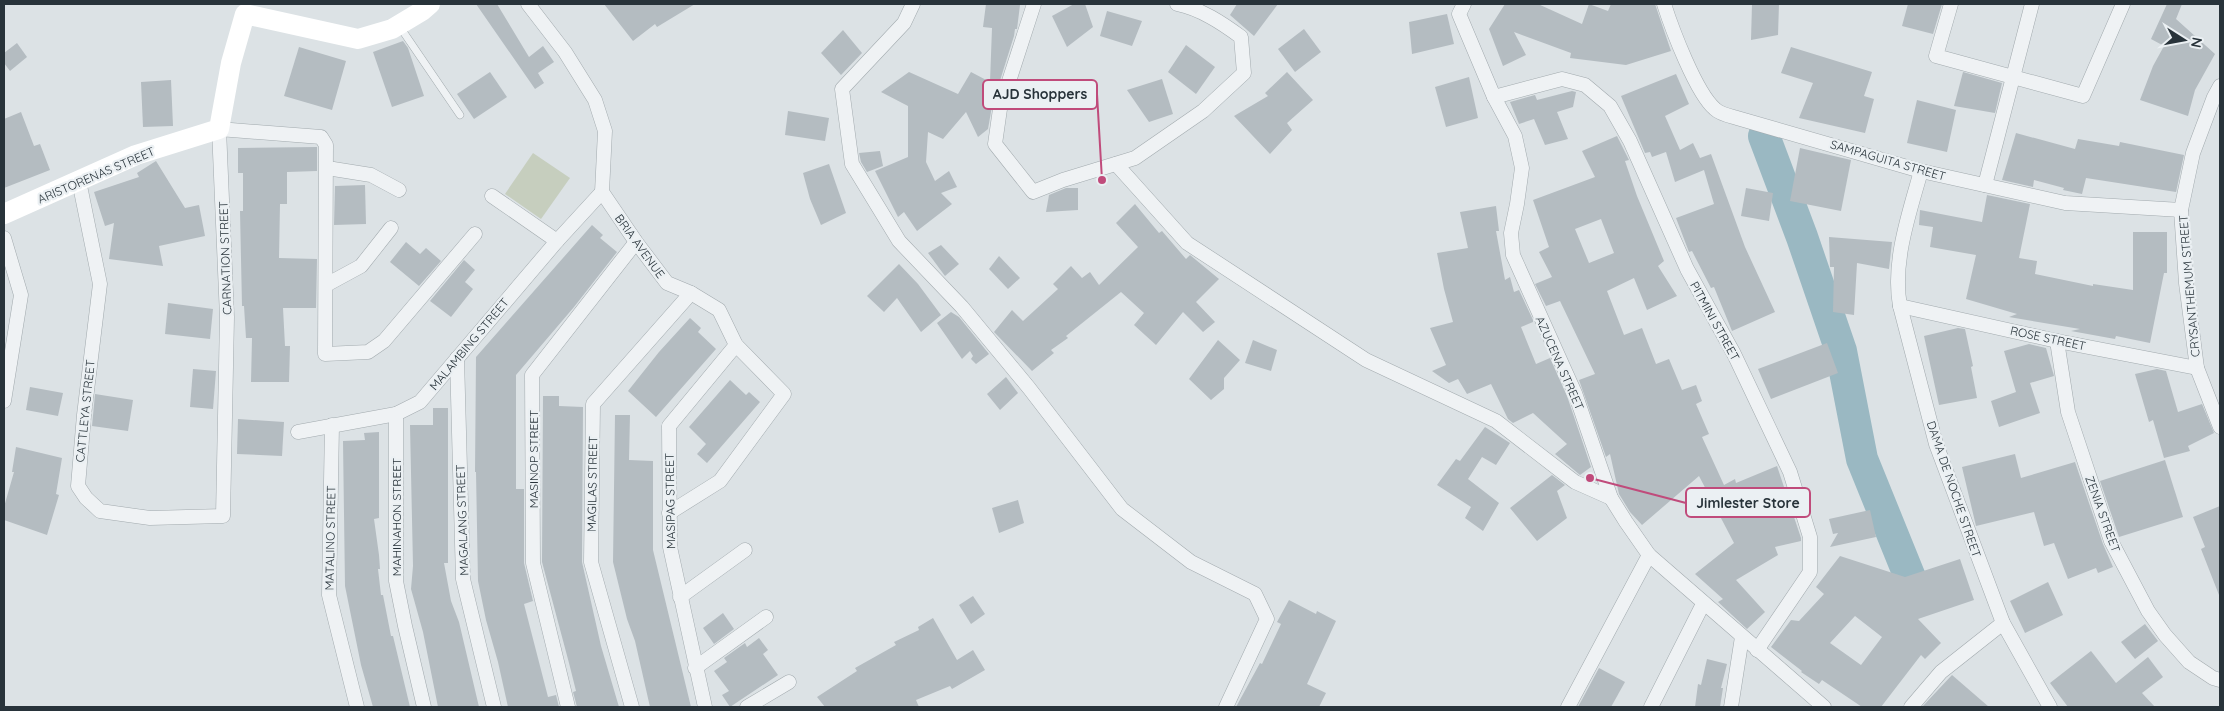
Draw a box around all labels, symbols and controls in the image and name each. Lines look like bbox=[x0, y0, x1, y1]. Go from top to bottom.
north arrow bbox=[2159, 15, 2209, 65]
text: N bbox=[2187, 36, 2207, 49]
callout: AJD Shoppers bbox=[983, 80, 1097, 109]
text: AJD Shoppers bbox=[993, 85, 1088, 103]
street label: SAMPAGUITA STREET bbox=[1829, 136, 1947, 184]
street label: ARISTORENAS STREET bbox=[35, 143, 157, 207]
street label: CARNATION STREET bbox=[216, 201, 234, 315]
street label: BRIA AVENUE bbox=[612, 211, 668, 281]
street label: CRYSANTHEMUM STREET bbox=[2175, 214, 2203, 358]
street label: PITMINI STREET bbox=[1687, 279, 1743, 363]
street label: MALAMBING STREET bbox=[426, 295, 512, 393]
street label: AZUCENA STREET bbox=[1533, 314, 1587, 412]
street label: ROSE STREET bbox=[2009, 323, 2087, 353]
street label: CATTLEYA STREET bbox=[72, 359, 98, 463]
street label: MASINOP STREET bbox=[526, 410, 541, 508]
street label: DAMA DE NOCHE STREET bbox=[1924, 419, 1984, 559]
street label: MAGILAS STREET bbox=[584, 436, 600, 532]
street label: MASIPAG STREET bbox=[662, 453, 678, 549]
street label: MAHINAHON STREET bbox=[389, 458, 404, 576]
street label: MAGALANG STREET bbox=[453, 464, 471, 576]
street label: ZENIA STREET bbox=[2082, 474, 2124, 554]
street label: MATALINO STREET bbox=[322, 485, 338, 591]
callout: Jimlester Store bbox=[1686, 488, 1810, 517]
text: Jimlester Store bbox=[1696, 494, 1800, 512]

